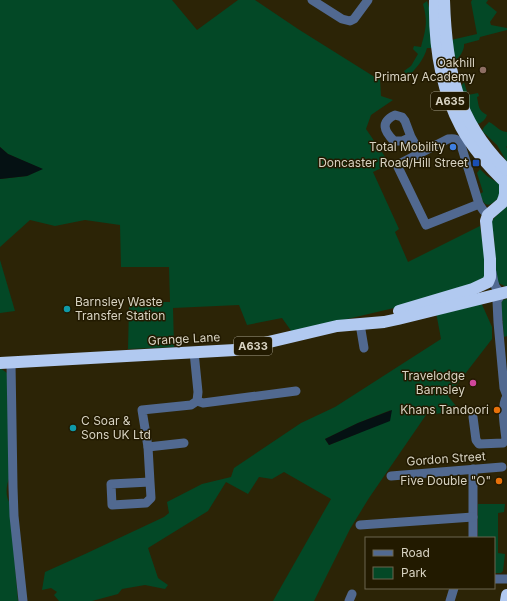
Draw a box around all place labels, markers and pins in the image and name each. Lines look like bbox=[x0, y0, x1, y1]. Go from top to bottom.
place label: Oakhill Primary Academy bbox=[374, 55, 475, 84]
marker: Oakhill Primary Academy bbox=[478, 65, 488, 75]
place label: Total Mobility bbox=[369, 139, 445, 154]
marker: Total Mobility bbox=[448, 142, 458, 152]
place label: Doncaster Road/Hill Street bbox=[318, 155, 468, 170]
marker: Doncaster Road/Hill Street bbox=[471, 158, 481, 168]
place label: Barnsley Waste Transfer Station bbox=[75, 294, 165, 323]
marker: Barnsley Waste Transfer Station bbox=[62, 304, 72, 314]
place label: Travelodge Barnsley bbox=[402, 368, 465, 397]
marker: Travelodge Barnsley bbox=[468, 378, 478, 388]
place label: Khans Tandoori bbox=[400, 402, 489, 417]
marker: Khans Tandoori bbox=[492, 405, 502, 415]
place label: C Soar & Sons UK Ltd bbox=[81, 413, 151, 442]
marker: C Soar & Sons UK Ltd bbox=[68, 423, 78, 433]
place label: Five Double "O" bbox=[400, 473, 491, 488]
marker: Five Double "O" bbox=[494, 476, 504, 486]

